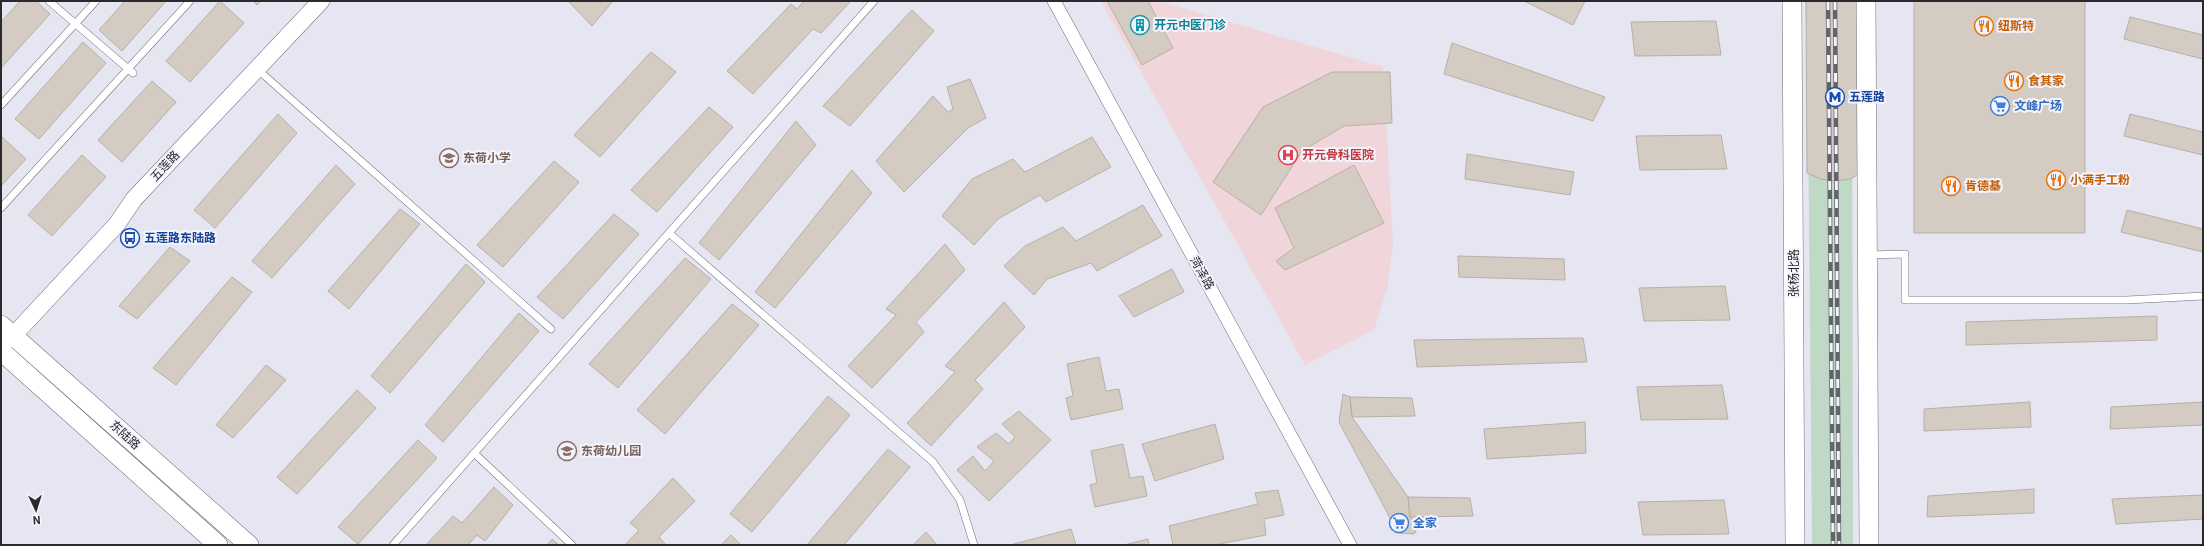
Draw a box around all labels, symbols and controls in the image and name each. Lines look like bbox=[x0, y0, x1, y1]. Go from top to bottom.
building icon: 开元中医门诊 bbox=[1129, 14, 1151, 36]
place label: 开元中医门诊 bbox=[1154, 15, 1227, 32]
restaurant icon: 纽斯特 bbox=[1973, 15, 1995, 37]
place label: 纽斯特 bbox=[1998, 16, 2034, 33]
restaurant icon: 食其家 bbox=[2003, 70, 2025, 92]
place label: 食其家 bbox=[2028, 71, 2064, 88]
metro station icon: 五莲路 bbox=[1824, 86, 1846, 108]
place label: 五莲路 bbox=[1849, 87, 1885, 104]
supermarket icon: 文峰广场 bbox=[1989, 95, 2011, 117]
place label: 文峰广场 bbox=[2014, 96, 2062, 113]
hospital icon: 开元骨科医院 bbox=[1277, 144, 1299, 166]
place label: 开元骨科医院 bbox=[1302, 145, 1374, 162]
street label: 五莲路 bbox=[145, 146, 182, 184]
school or university icon: 东荷小学 bbox=[438, 147, 460, 169]
place label: 东荷小学 bbox=[463, 148, 511, 165]
restaurant icon: 小满手工粉 bbox=[2045, 169, 2067, 191]
place label: 小满手工粉 bbox=[2070, 170, 2130, 187]
restaurant icon: 肯德基 bbox=[1940, 175, 1962, 197]
place label: 肯德基 bbox=[1965, 176, 2001, 193]
bus stop icon: 五莲路东陆路 bbox=[119, 227, 141, 249]
place label: 五莲路东陆路 bbox=[144, 228, 216, 245]
street label: 张杨北路 bbox=[1784, 249, 1801, 297]
street label: 菏泽路 bbox=[1187, 252, 1219, 292]
street label: 东陆路 bbox=[107, 416, 145, 452]
school or university icon: 东荷幼儿园 bbox=[556, 440, 578, 462]
place label: 东荷幼儿园 bbox=[581, 441, 641, 458]
north arrow bbox=[16, 490, 56, 530]
supermarket icon: 全家 bbox=[1388, 512, 1410, 534]
text: N bbox=[32, 513, 41, 529]
place label: 全家 bbox=[1413, 513, 1437, 530]

